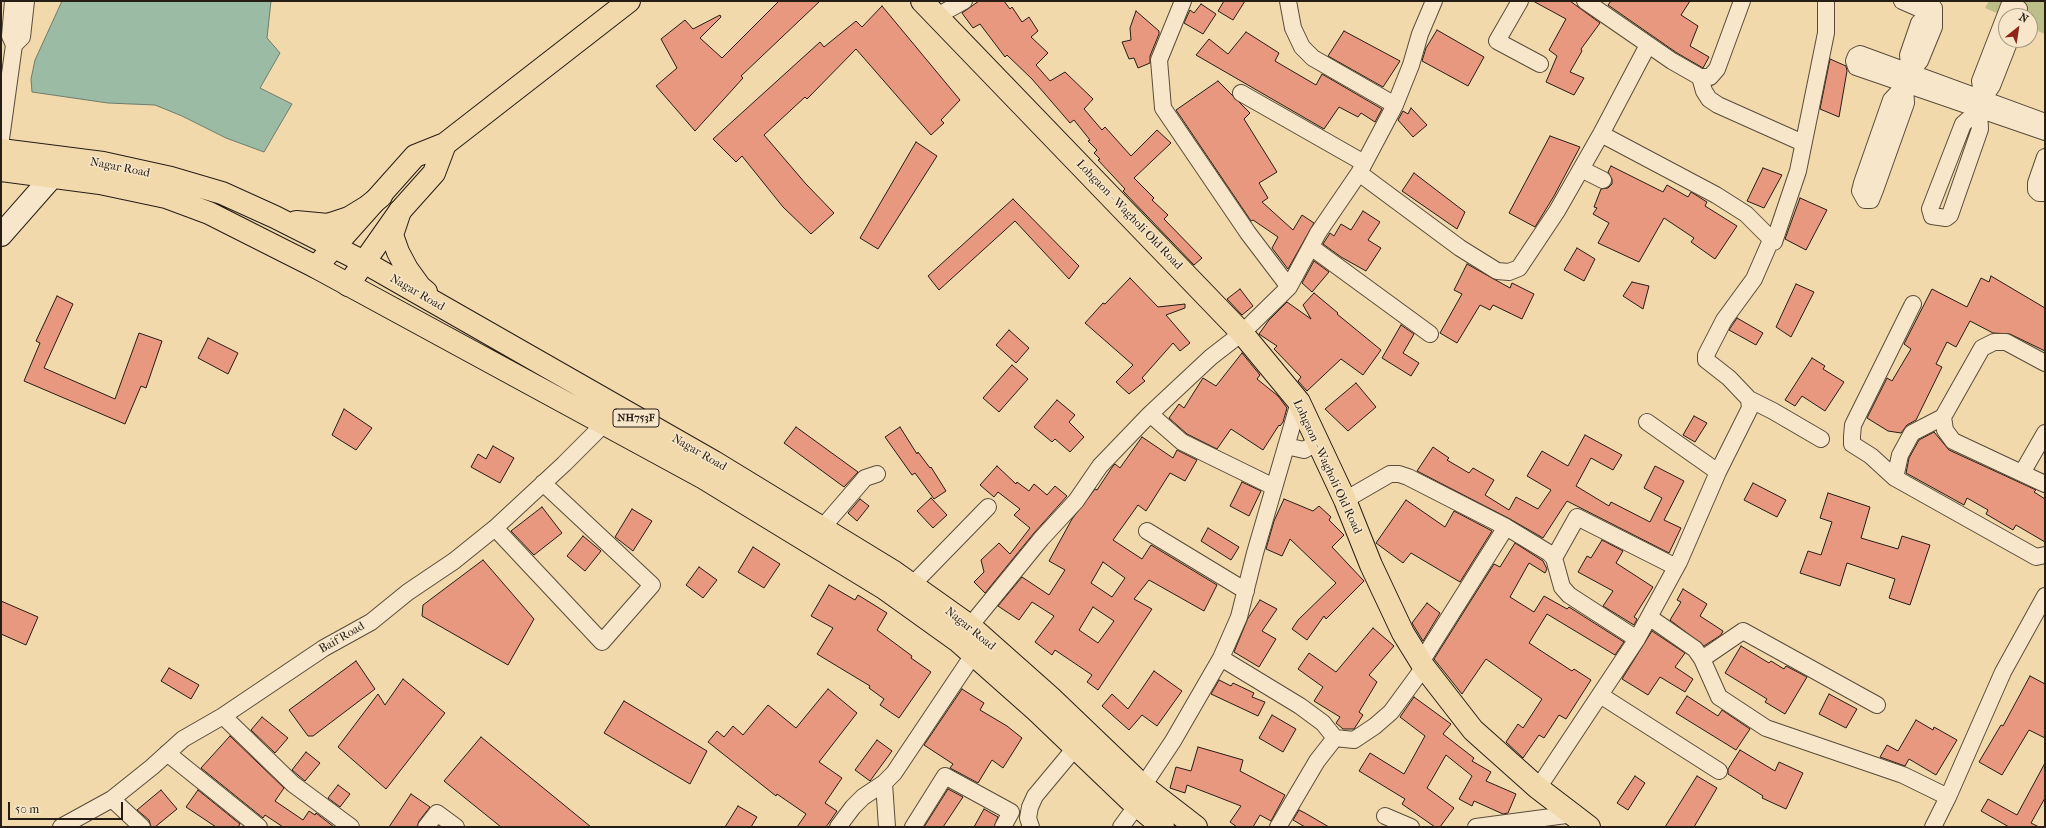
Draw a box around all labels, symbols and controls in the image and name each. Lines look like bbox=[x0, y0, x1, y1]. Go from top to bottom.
north arrow bbox=[1998, 8, 2038, 48]
text: N bbox=[2017, 10, 2031, 26]
street label: Nagar Road bbox=[89, 155, 151, 181]
street label: Lohgaon - Wagholi Old Road bbox=[1073, 157, 1185, 273]
street label: Nagar Road bbox=[387, 272, 447, 314]
street label: Lohgaon - Wagholi Old Road bbox=[1289, 397, 1365, 537]
road number: NH753F bbox=[613, 409, 659, 427]
street label: Nagar Road bbox=[669, 432, 729, 474]
street label: Nagar Road bbox=[942, 604, 998, 654]
street label: Baif Road bbox=[317, 619, 367, 657]
scale bar bbox=[10, 794, 125, 820]
text: 50 m bbox=[15, 802, 39, 816]

